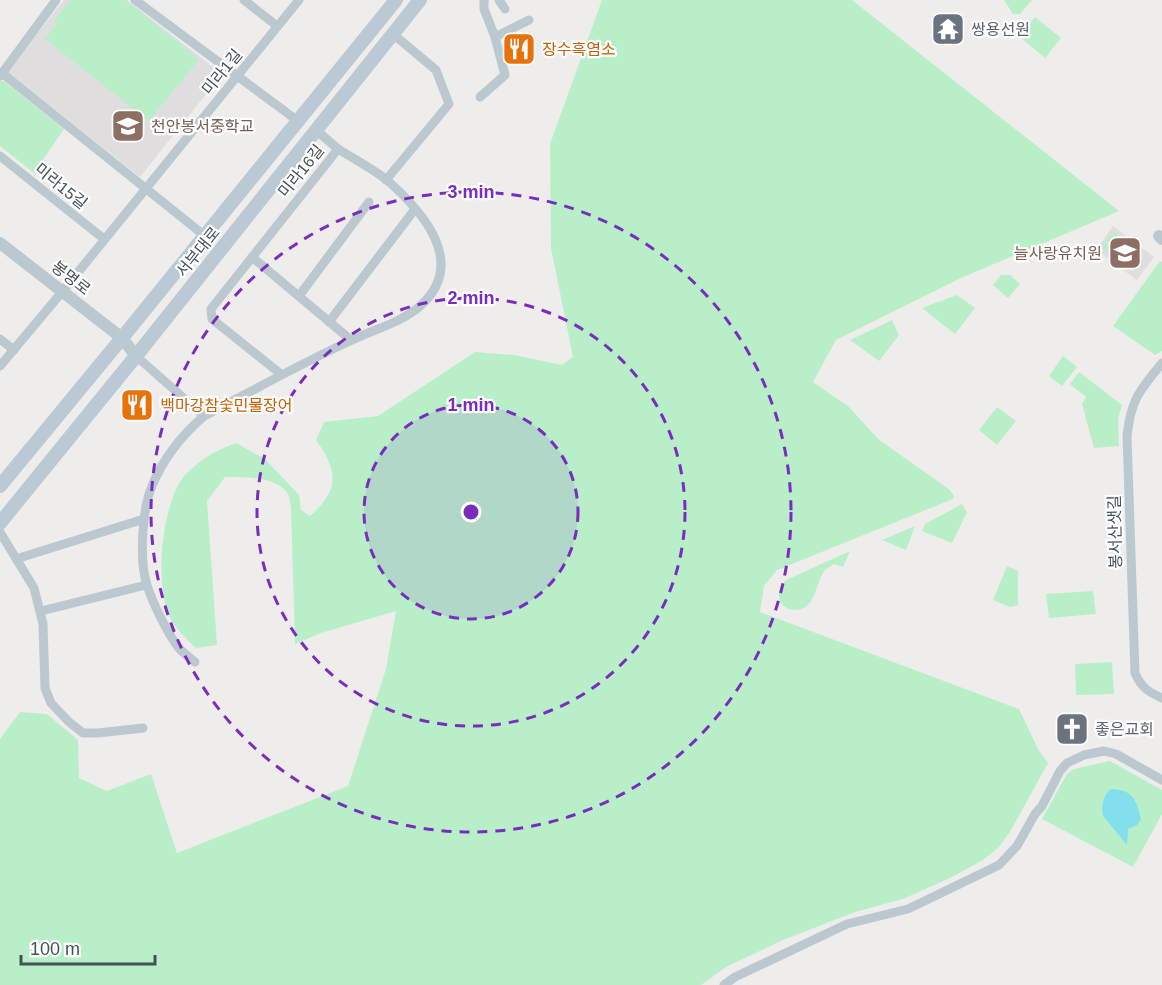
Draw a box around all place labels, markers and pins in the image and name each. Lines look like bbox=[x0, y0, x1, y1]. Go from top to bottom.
temple icon: 쌍용선원 bbox=[930, 11, 966, 47]
place label: 쌍용선원 bbox=[971, 21, 1030, 38]
restaurant icon: 장수흑염소 bbox=[501, 31, 537, 67]
place label: 장수흑염소 bbox=[542, 41, 616, 58]
school or university icon: 천안봉서중학교 bbox=[110, 108, 146, 144]
place label: 천안봉서중학교 bbox=[151, 118, 254, 135]
school or university icon: 늘사랑유치원 bbox=[1107, 235, 1143, 271]
place label: 늘사랑유치원 bbox=[1014, 245, 1102, 262]
restaurant icon: 백마강참숯민물장어 bbox=[119, 387, 155, 423]
place label: 백마강참숯민물장어 bbox=[160, 397, 292, 414]
centre of rings bbox=[461, 502, 481, 522]
church icon: 좋은교회 bbox=[1054, 711, 1090, 747]
place label: 좋은교회 bbox=[1095, 721, 1154, 738]

